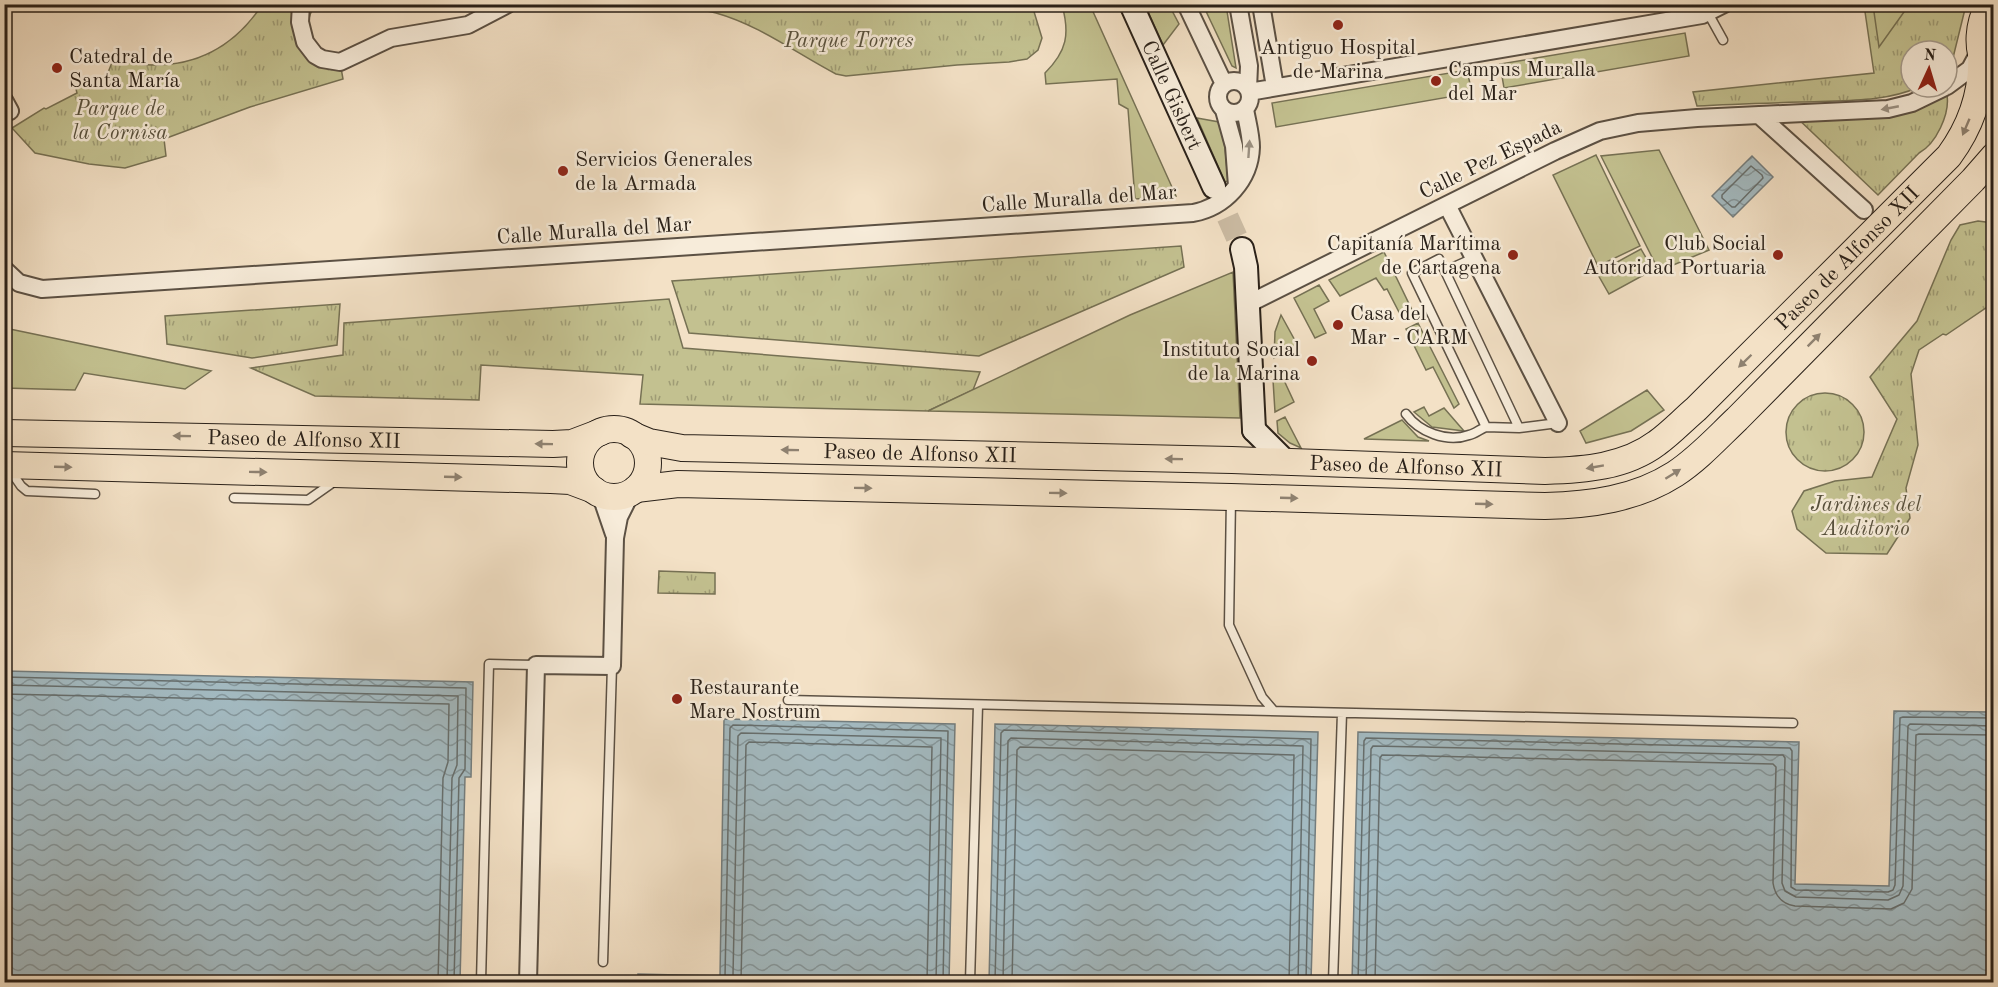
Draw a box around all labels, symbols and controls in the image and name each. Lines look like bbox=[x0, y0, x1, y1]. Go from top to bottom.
marker: Antiguo Hospital de Marina bbox=[1331, 18, 1345, 32]
park label: Parque Torres bbox=[783, 31, 914, 52]
street label: Calle Gisbert bbox=[1137, 38, 1205, 154]
place label: Antiguo Hospital de Marina bbox=[1260, 38, 1416, 83]
north arrow bbox=[1899, 39, 1959, 99]
place label: Catedral de Santa María bbox=[69, 47, 180, 92]
text: N bbox=[1923, 48, 1937, 64]
place label: Campus Muralla del Mar bbox=[1448, 60, 1596, 105]
marker: Catedral de Santa María bbox=[50, 61, 64, 75]
marker: Campus Muralla del Mar bbox=[1429, 74, 1443, 88]
park label: Parque de la Cornisa bbox=[72, 99, 168, 144]
one-way arrow bbox=[1880, 104, 1899, 113]
street label: Calle Pez Espada bbox=[1416, 117, 1565, 204]
one-way arrow bbox=[1961, 118, 1970, 136]
one-way arrow bbox=[1245, 140, 1254, 159]
place label: Servicios Generales de la Armada bbox=[575, 150, 753, 195]
marker: Servicios Generales de la Armada bbox=[556, 164, 570, 178]
street label: Calle Muralla del Mar bbox=[981, 182, 1178, 217]
street label: Paseo de Alfonso XII bbox=[1772, 183, 1924, 335]
street label: Calle Muralla del Mar bbox=[496, 214, 693, 249]
place label: Capitanía Marítima de Cartagena bbox=[1327, 234, 1501, 279]
place label: Club Social Autoridad Portuaria bbox=[1583, 234, 1766, 279]
marker: Capitanía Marítima de Cartagena bbox=[1506, 248, 1520, 262]
marker: Club Social Autoridad Portuaria bbox=[1771, 248, 1785, 262]
place label: Casa del Mar - CARM bbox=[1350, 304, 1468, 349]
marker: Casa del Mar - CARM bbox=[1331, 318, 1345, 332]
one-way arrow bbox=[1807, 333, 1821, 348]
place label: Instituto Social de la Marina bbox=[1162, 340, 1300, 385]
marker: Instituto Social de la Marina bbox=[1305, 354, 1319, 368]
one-way arrow bbox=[1739, 354, 1753, 368]
street label: Paseo de Alfonso XII bbox=[207, 428, 401, 453]
one-way arrow bbox=[172, 431, 191, 441]
one-way arrow bbox=[535, 439, 554, 449]
street label: Paseo de Alfonso XII bbox=[823, 442, 1017, 467]
one-way arrow bbox=[781, 445, 800, 455]
one-way arrow bbox=[1164, 454, 1183, 463]
street label: Paseo de Alfonso XII bbox=[1309, 454, 1503, 482]
one-way arrow bbox=[53, 462, 72, 471]
one-way arrow bbox=[1585, 463, 1604, 472]
one-way arrow bbox=[248, 467, 267, 477]
one-way arrow bbox=[1665, 469, 1681, 480]
one-way arrow bbox=[443, 472, 462, 482]
one-way arrow bbox=[853, 484, 872, 493]
one-way arrow bbox=[1048, 488, 1067, 498]
one-way arrow bbox=[1280, 494, 1299, 503]
park label: Jardines del Auditorio bbox=[1811, 495, 1921, 540]
one-way arrow bbox=[1475, 500, 1494, 509]
place label: Restaurante Mare Nostrum bbox=[689, 678, 821, 723]
marker: Restaurante Mare Nostrum bbox=[670, 692, 684, 706]

